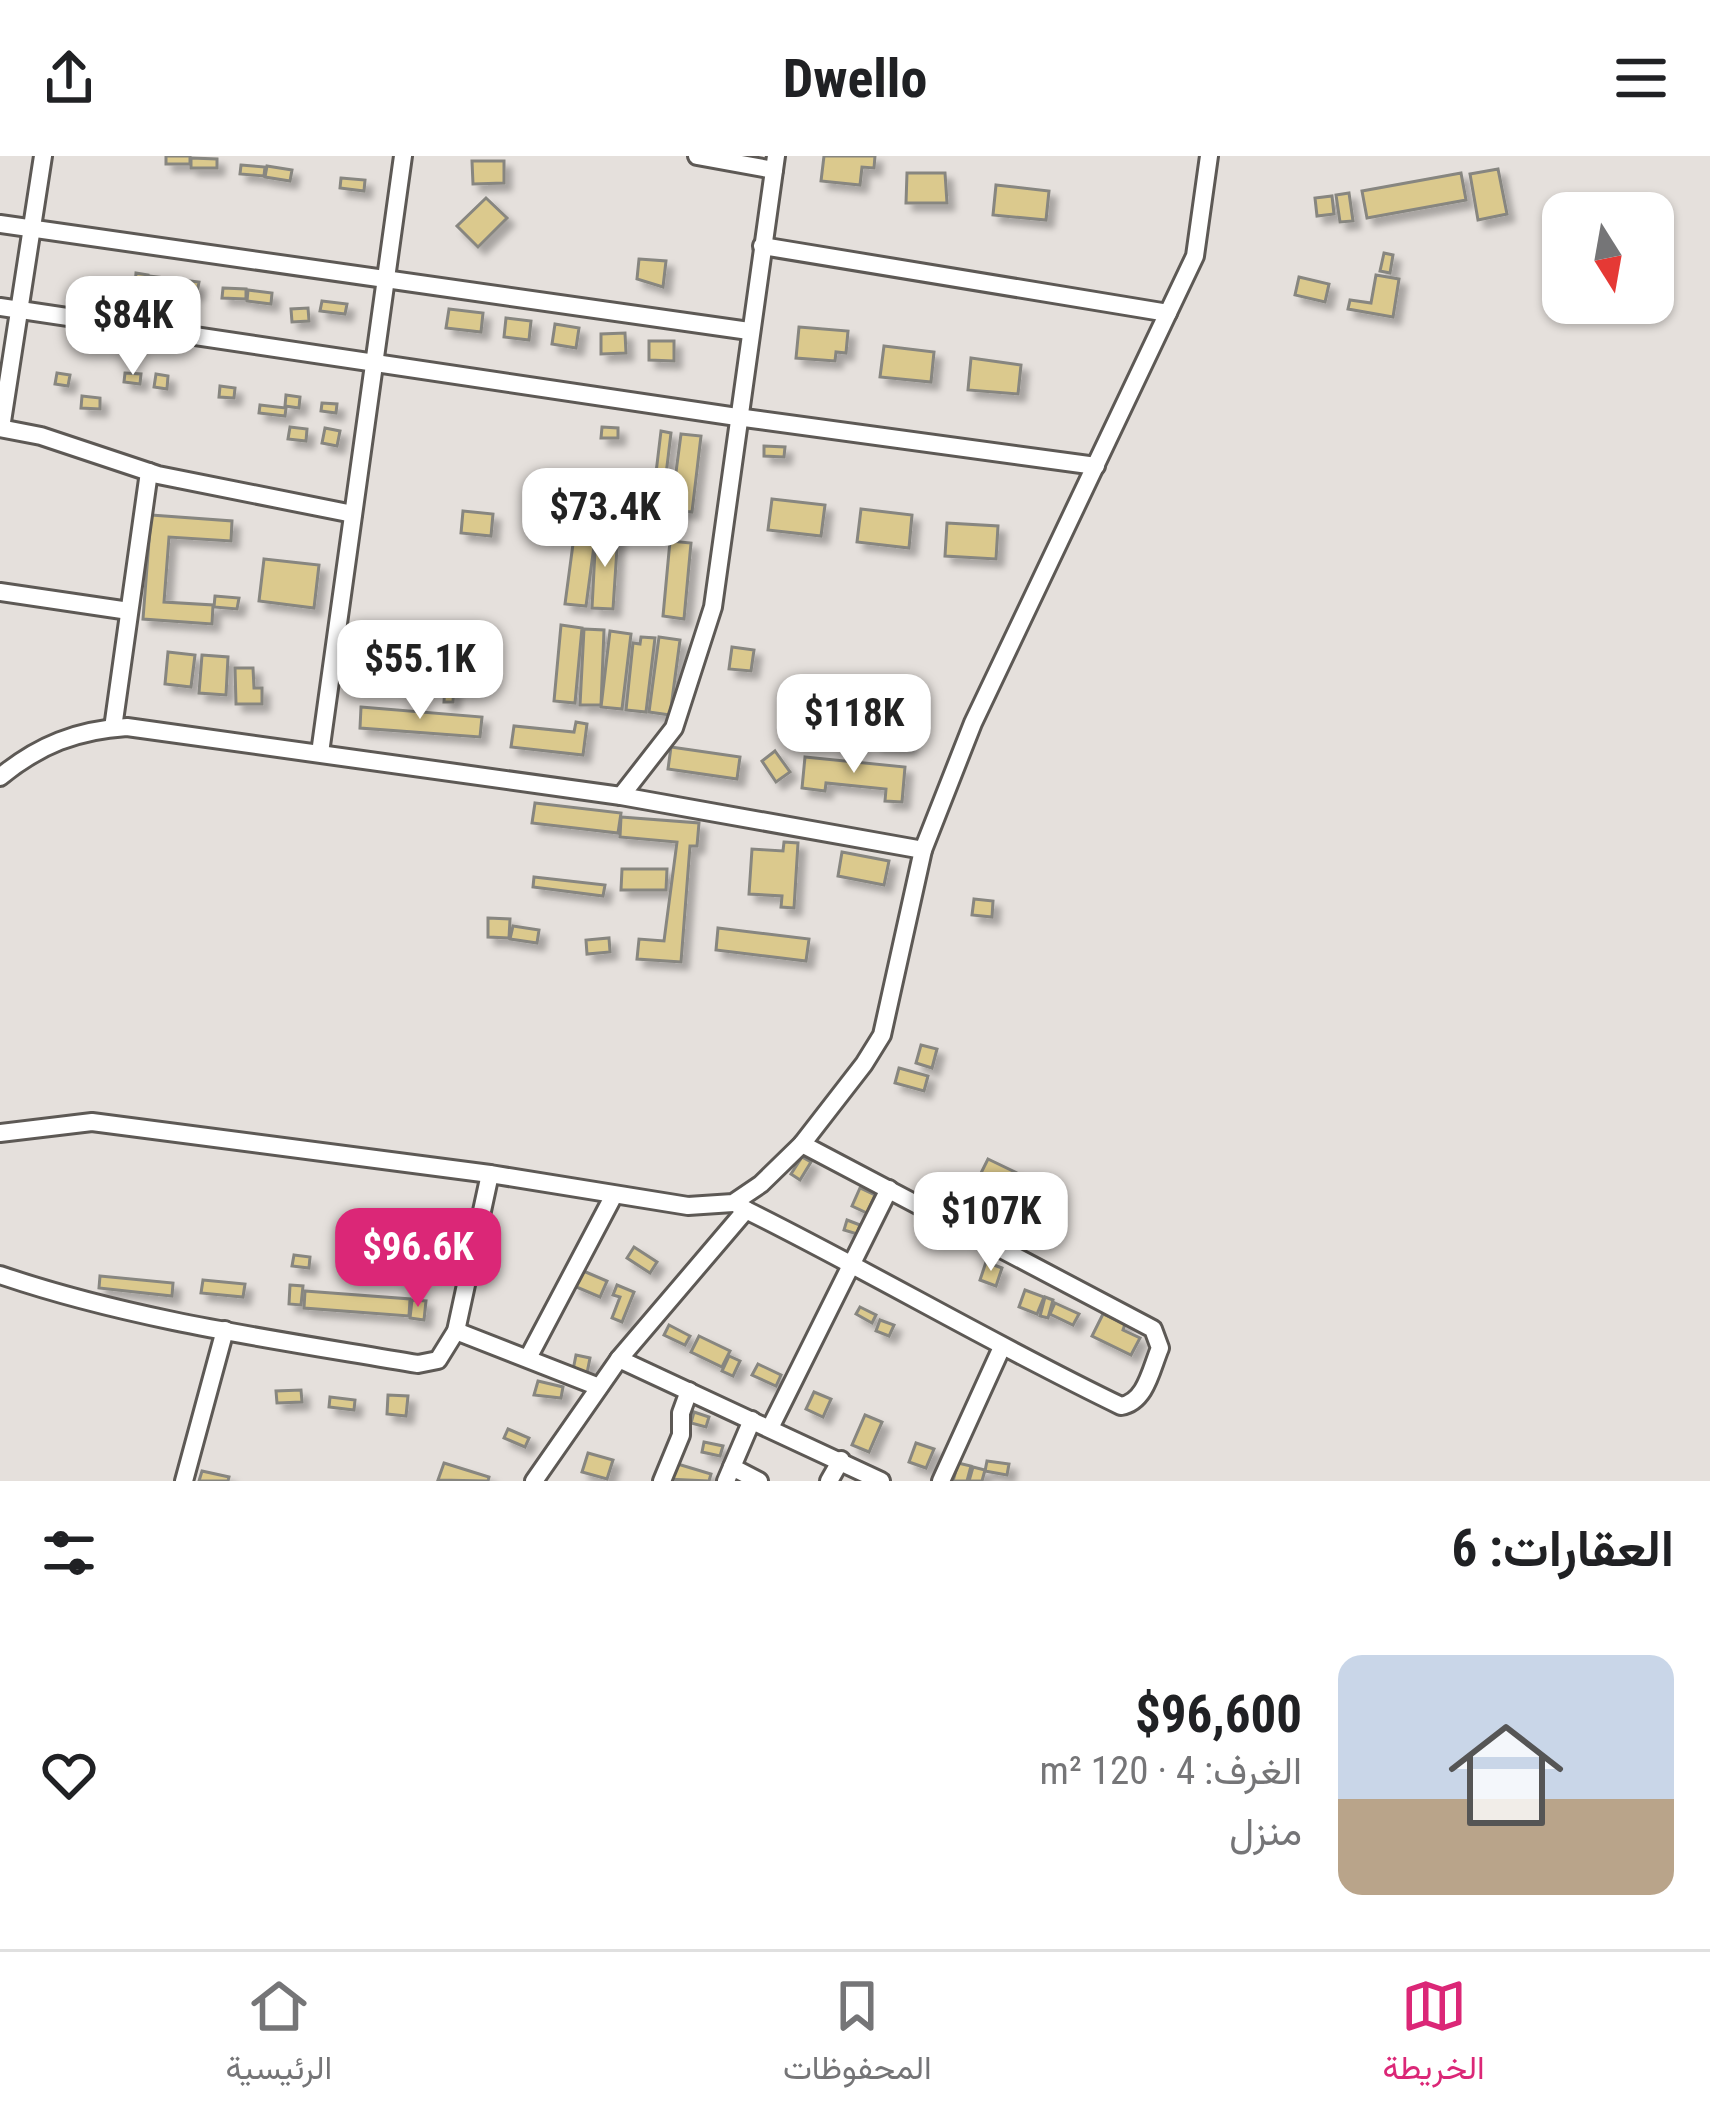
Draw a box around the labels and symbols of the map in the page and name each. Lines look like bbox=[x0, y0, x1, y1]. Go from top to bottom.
north arrow bbox=[1542, 192, 1674, 324]
pin: $84K bbox=[62, 276, 204, 378]
pin: $73.4K bbox=[507, 468, 703, 570]
pin: $55.1K bbox=[322, 620, 518, 722]
pin: $118K bbox=[770, 674, 938, 776]
pin: $107K bbox=[907, 1172, 1075, 1274]
pin: $96.6K bbox=[320, 1208, 516, 1310]

